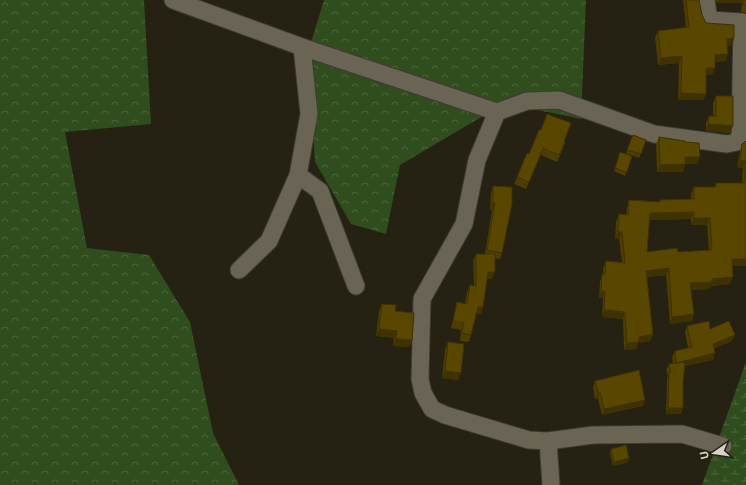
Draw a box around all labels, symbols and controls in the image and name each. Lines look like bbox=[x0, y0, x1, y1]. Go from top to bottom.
north arrow bbox=[694, 433, 734, 473]
text: U bbox=[698, 450, 711, 460]

